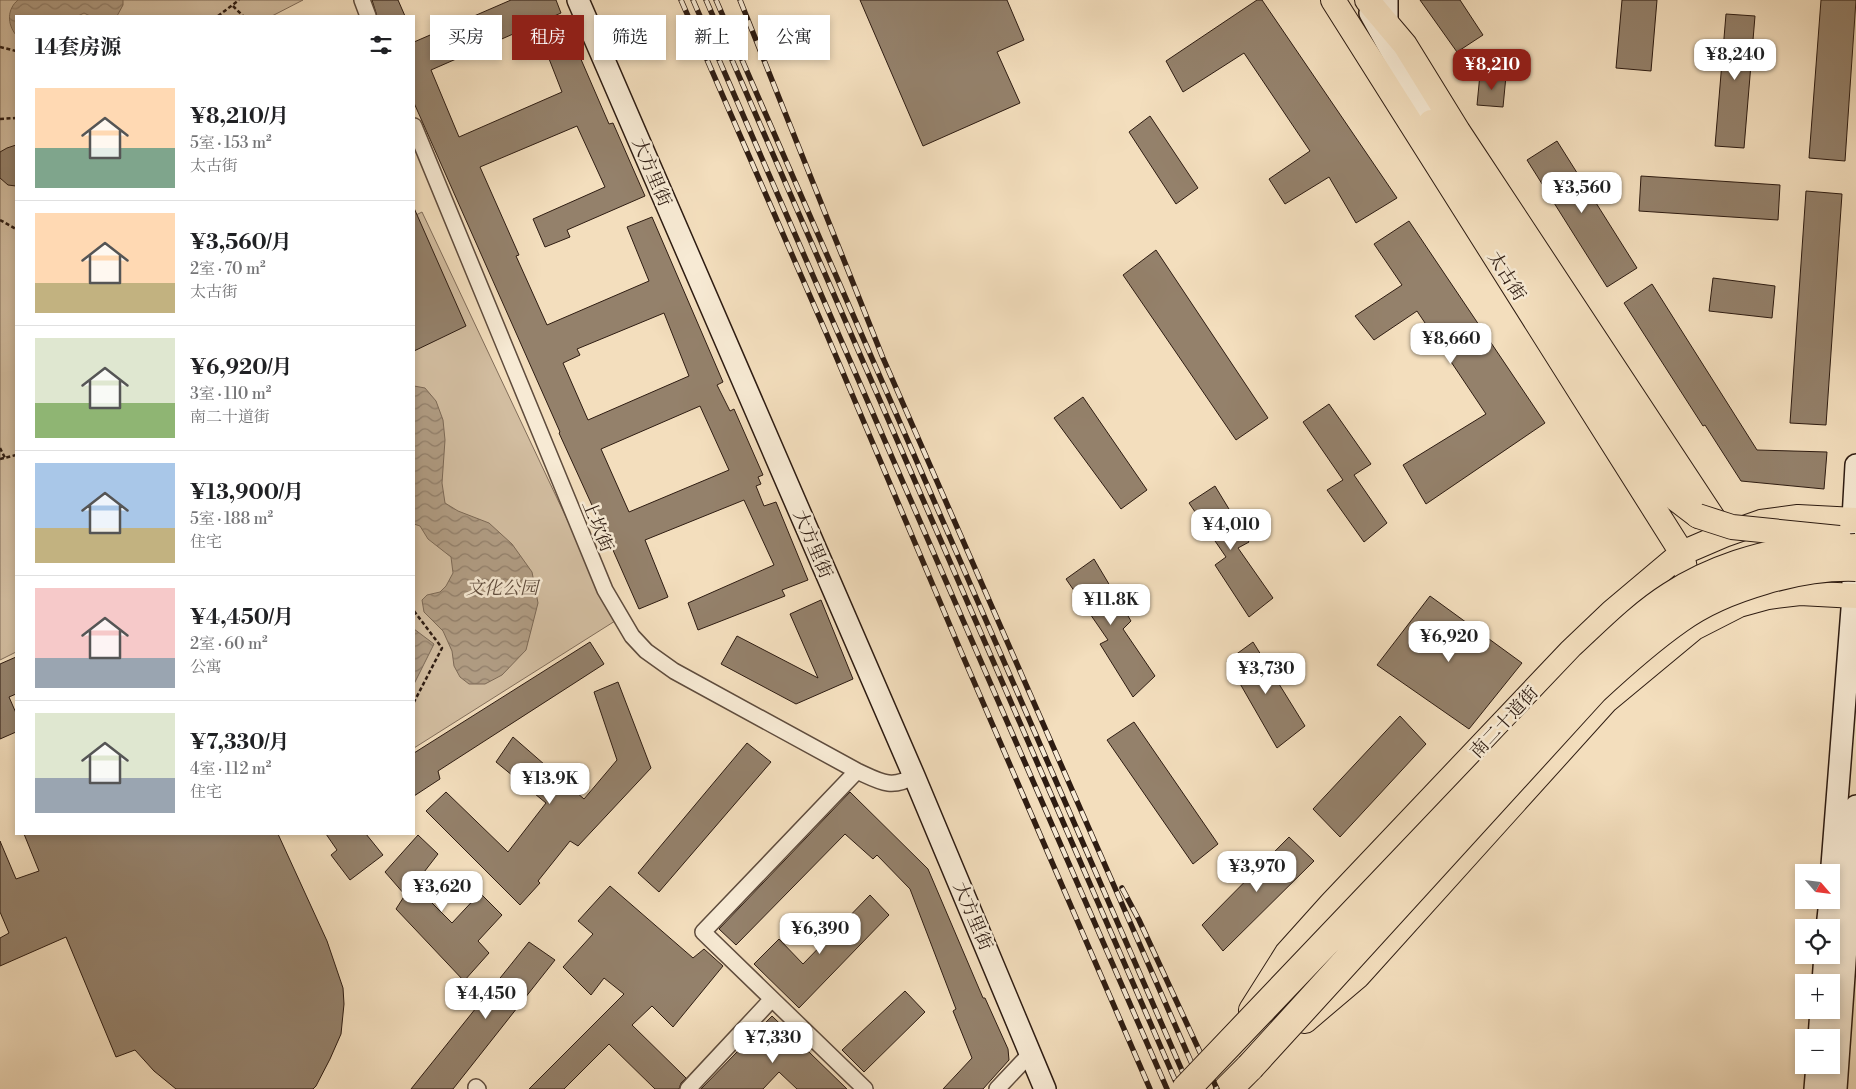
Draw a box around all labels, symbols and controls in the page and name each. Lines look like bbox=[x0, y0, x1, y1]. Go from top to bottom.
chip: 买房 bbox=[430, 15, 502, 60]
chip: 租房 bbox=[512, 15, 584, 60]
chip: 筛选 bbox=[594, 15, 666, 60]
chip: 新上 bbox=[676, 15, 748, 60]
chip: 公寓 bbox=[758, 15, 830, 60]
icon: filters bbox=[367, 31, 395, 59]
text: 14套房源 bbox=[35, 35, 121, 61]
pin: ¥8,240 bbox=[1694, 38, 1776, 81]
text: ¥8,240 bbox=[1705, 45, 1765, 65]
pin: ¥8,210 bbox=[1451, 48, 1533, 91]
text: ¥8,210 bbox=[1464, 55, 1520, 75]
text: ¥8,210/月 bbox=[190, 104, 289, 130]
icon: home bbox=[75, 108, 135, 168]
text: 5室 · 153 m² bbox=[190, 133, 272, 153]
street label: 大方里街 bbox=[627, 135, 676, 210]
text: 太古街 bbox=[190, 156, 238, 176]
pin: ¥3,560 bbox=[1541, 172, 1623, 214]
text: ¥3,560 bbox=[1553, 178, 1611, 198]
text: ¥3,560/月 bbox=[190, 230, 292, 256]
icon: home bbox=[75, 233, 135, 293]
street label: 太古街 bbox=[1483, 247, 1531, 305]
text: 2室 · 70 m² bbox=[190, 259, 266, 279]
text: 太古街 bbox=[190, 282, 238, 302]
pin: ¥8,660 bbox=[1410, 322, 1492, 365]
text: ¥8,660 bbox=[1421, 329, 1481, 349]
text: ¥6,920/月 bbox=[190, 355, 292, 381]
icon: home bbox=[75, 358, 135, 418]
text: 3室 · 110 m² bbox=[190, 384, 271, 404]
text: 南二十道街 bbox=[190, 407, 270, 427]
text: ¥13,900/月 bbox=[190, 480, 304, 506]
icon: home bbox=[75, 483, 135, 543]
street label: 上坎街 bbox=[577, 497, 618, 556]
street label: 大方里街 bbox=[788, 507, 837, 582]
pin: ¥4,010 bbox=[1190, 508, 1272, 551]
text: 5室 · 188 m² bbox=[190, 509, 273, 529]
text: ¥4,010 bbox=[1202, 515, 1260, 535]
text: 住宅 bbox=[190, 532, 222, 552]
park label: 文化公园 bbox=[466, 577, 541, 600]
pin: ¥11.8K bbox=[1070, 584, 1152, 626]
text: ¥11.8K bbox=[1083, 590, 1139, 610]
text: ¥4,450/月 bbox=[190, 605, 294, 631]
icon: home bbox=[75, 608, 135, 668]
pin: ¥6,920 bbox=[1408, 620, 1490, 663]
text: ¥6,920 bbox=[1420, 627, 1478, 647]
text: 2室 · 60 m² bbox=[190, 634, 268, 654]
pin: ¥3,730 bbox=[1225, 652, 1307, 695]
text: 公寓 bbox=[190, 657, 222, 677]
text: ¥3,730 bbox=[1237, 659, 1295, 679]
street label: 南二十道街 bbox=[1465, 682, 1543, 763]
text: ¥7,330/月 bbox=[190, 730, 289, 756]
icon: home bbox=[75, 733, 135, 793]
text: 4室 · 112 m² bbox=[190, 759, 271, 779]
pin: ¥13.9K bbox=[509, 762, 591, 805]
text: ¥13.9K bbox=[521, 769, 579, 789]
text: 住宅 bbox=[190, 782, 222, 802]
pin: ¥3,970 bbox=[1216, 850, 1298, 893]
text: ¥3,970 bbox=[1228, 857, 1286, 877]
north arrow bbox=[1795, 864, 1840, 909]
map controls bbox=[1795, 864, 1840, 1074]
pin: ¥3,620 bbox=[401, 870, 483, 913]
text: ¥3,620 bbox=[413, 877, 471, 897]
street label: 大方里街 bbox=[948, 879, 997, 954]
pin: ¥6,390 bbox=[779, 912, 861, 955]
text: ¥6,390 bbox=[791, 919, 849, 939]
button: locate bbox=[1795, 919, 1840, 964]
button: + bbox=[1795, 974, 1840, 1019]
pin: ¥4,450 bbox=[445, 978, 527, 1020]
text: ¥4,450 bbox=[456, 984, 516, 1004]
pin: ¥7,330 bbox=[732, 1022, 814, 1064]
text: ¥7,330 bbox=[745, 1028, 801, 1048]
button: − bbox=[1795, 1029, 1840, 1074]

